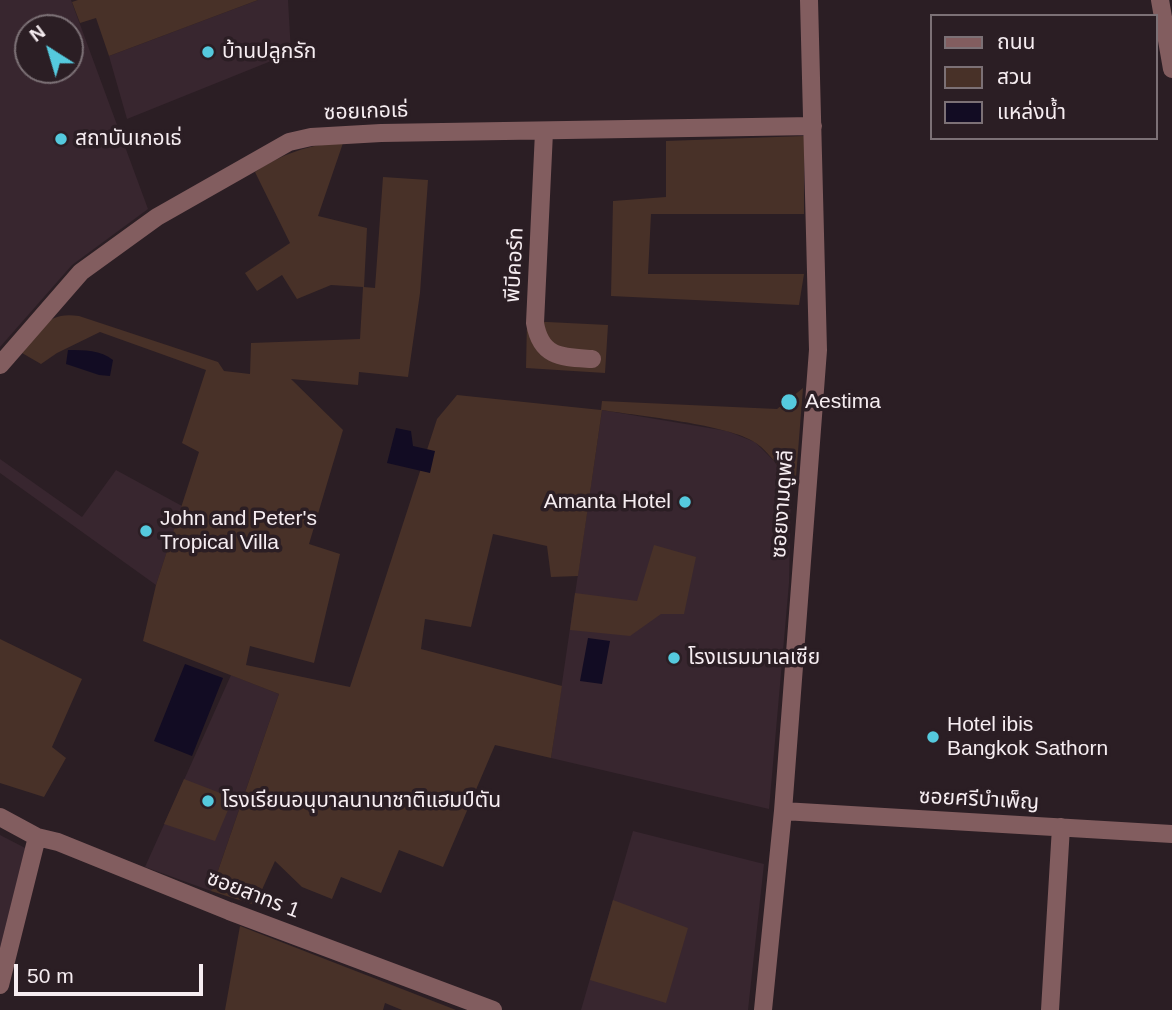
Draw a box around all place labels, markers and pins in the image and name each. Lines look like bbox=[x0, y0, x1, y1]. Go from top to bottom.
place label: บ้านปลูกรัก bbox=[222, 39, 316, 65]
marker: บ้านปลูกรัก bbox=[200, 44, 216, 60]
place label: สถาบันเกอเธ่ bbox=[75, 126, 182, 152]
marker: สถาบันเกอเธ่ bbox=[53, 131, 69, 147]
place label: Aestima bbox=[805, 389, 881, 415]
marker: Aestima bbox=[779, 392, 799, 412]
place label: Amanta Hotel bbox=[544, 489, 671, 515]
marker: Amanta Hotel bbox=[677, 494, 693, 510]
place label: John and Peter's Tropical Villa bbox=[160, 506, 317, 556]
marker: John and Peter's Tropical Villa bbox=[138, 523, 154, 539]
place label: โรงแรมมาเลเซีย bbox=[688, 645, 820, 671]
marker: โรงแรมมาเลเซีย bbox=[666, 650, 682, 666]
place label: Hotel ibis Bangkok Sathorn bbox=[947, 712, 1108, 762]
marker: Hotel ibis Bangkok Sathorn bbox=[925, 729, 941, 745]
place label: โรงเรียนอนุบาลนานาชาติแฮมป์ตัน bbox=[222, 788, 501, 814]
marker: โรงเรียนอนุบาลนานาชาติแฮมป์ตัน bbox=[200, 793, 216, 809]

